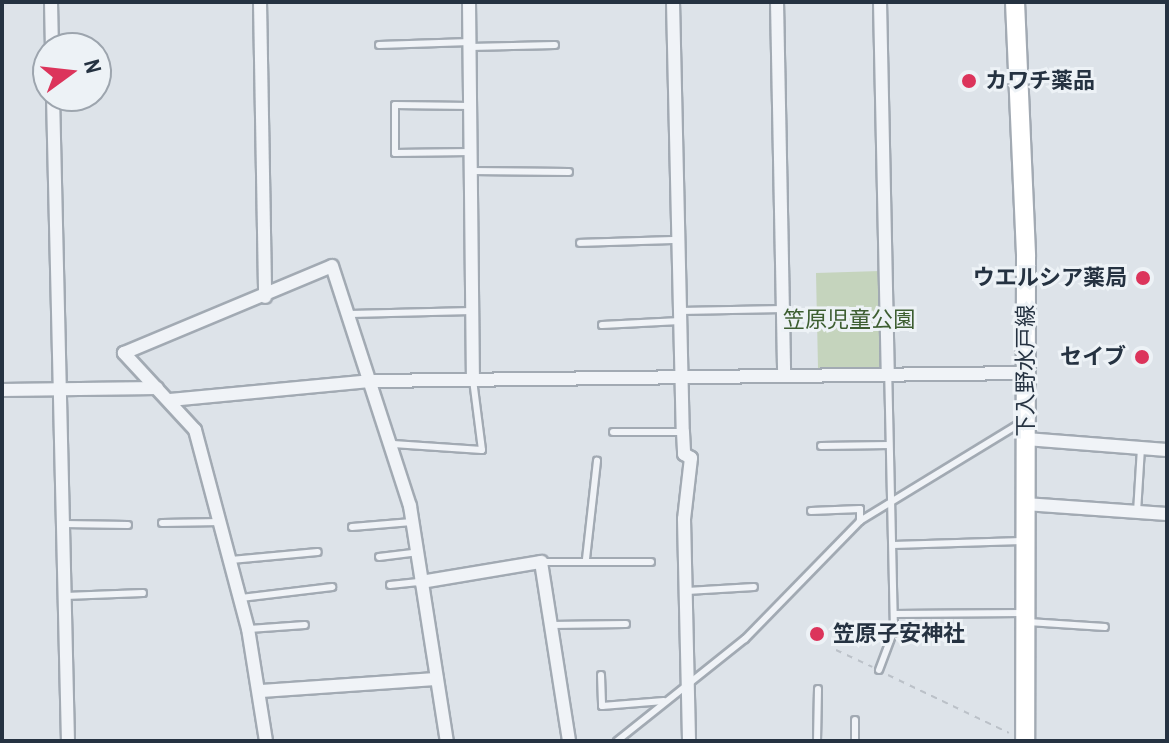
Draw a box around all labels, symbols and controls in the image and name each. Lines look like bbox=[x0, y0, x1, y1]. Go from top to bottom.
north arrow bbox=[32, 32, 112, 112]
text: N bbox=[77, 56, 109, 76]
place label: カワチ薬品 bbox=[985, 68, 1095, 94]
marker: カワチ薬品 bbox=[960, 72, 978, 90]
place label: ウエルシア薬局 bbox=[973, 265, 1127, 291]
marker: ウエルシア薬局 bbox=[1134, 269, 1152, 287]
street label: 下入野水戸線 bbox=[1013, 305, 1039, 437]
park label: 笠原児童公園 bbox=[783, 307, 915, 333]
place label: セイブ bbox=[1060, 344, 1126, 370]
marker: セイブ bbox=[1133, 348, 1151, 366]
place label: 笠原子安神社 bbox=[833, 621, 965, 647]
marker: 笠原子安神社 bbox=[808, 625, 826, 643]

